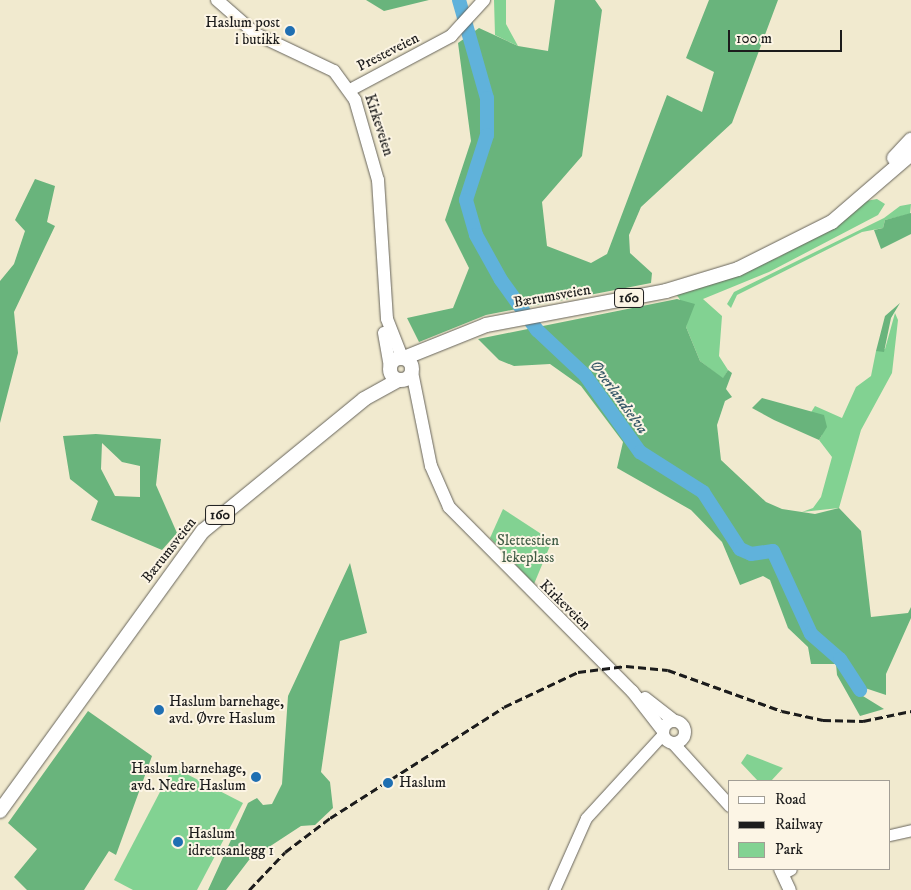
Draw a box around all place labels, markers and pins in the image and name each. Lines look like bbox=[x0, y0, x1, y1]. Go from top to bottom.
place label: Haslum post i butikk bbox=[205, 13, 280, 48]
marker: Haslum post i butikk bbox=[284, 25, 296, 37]
place label: Haslum barnehage, avd. Øvre Haslum bbox=[169, 692, 284, 727]
marker: Haslum barnehage, avd. Øvre Haslum bbox=[153, 704, 165, 716]
place label: Haslum barnehage, avd. Nedre Haslum bbox=[131, 759, 246, 794]
marker: Haslum barnehage, avd. Nedre Haslum bbox=[250, 771, 262, 783]
place label: Haslum bbox=[399, 774, 446, 792]
marker: Haslum bbox=[381, 776, 395, 790]
place label: Haslum idrettsanlegg 1 bbox=[188, 824, 274, 859]
marker: Haslum idrettsanlegg 1 bbox=[172, 836, 184, 848]

